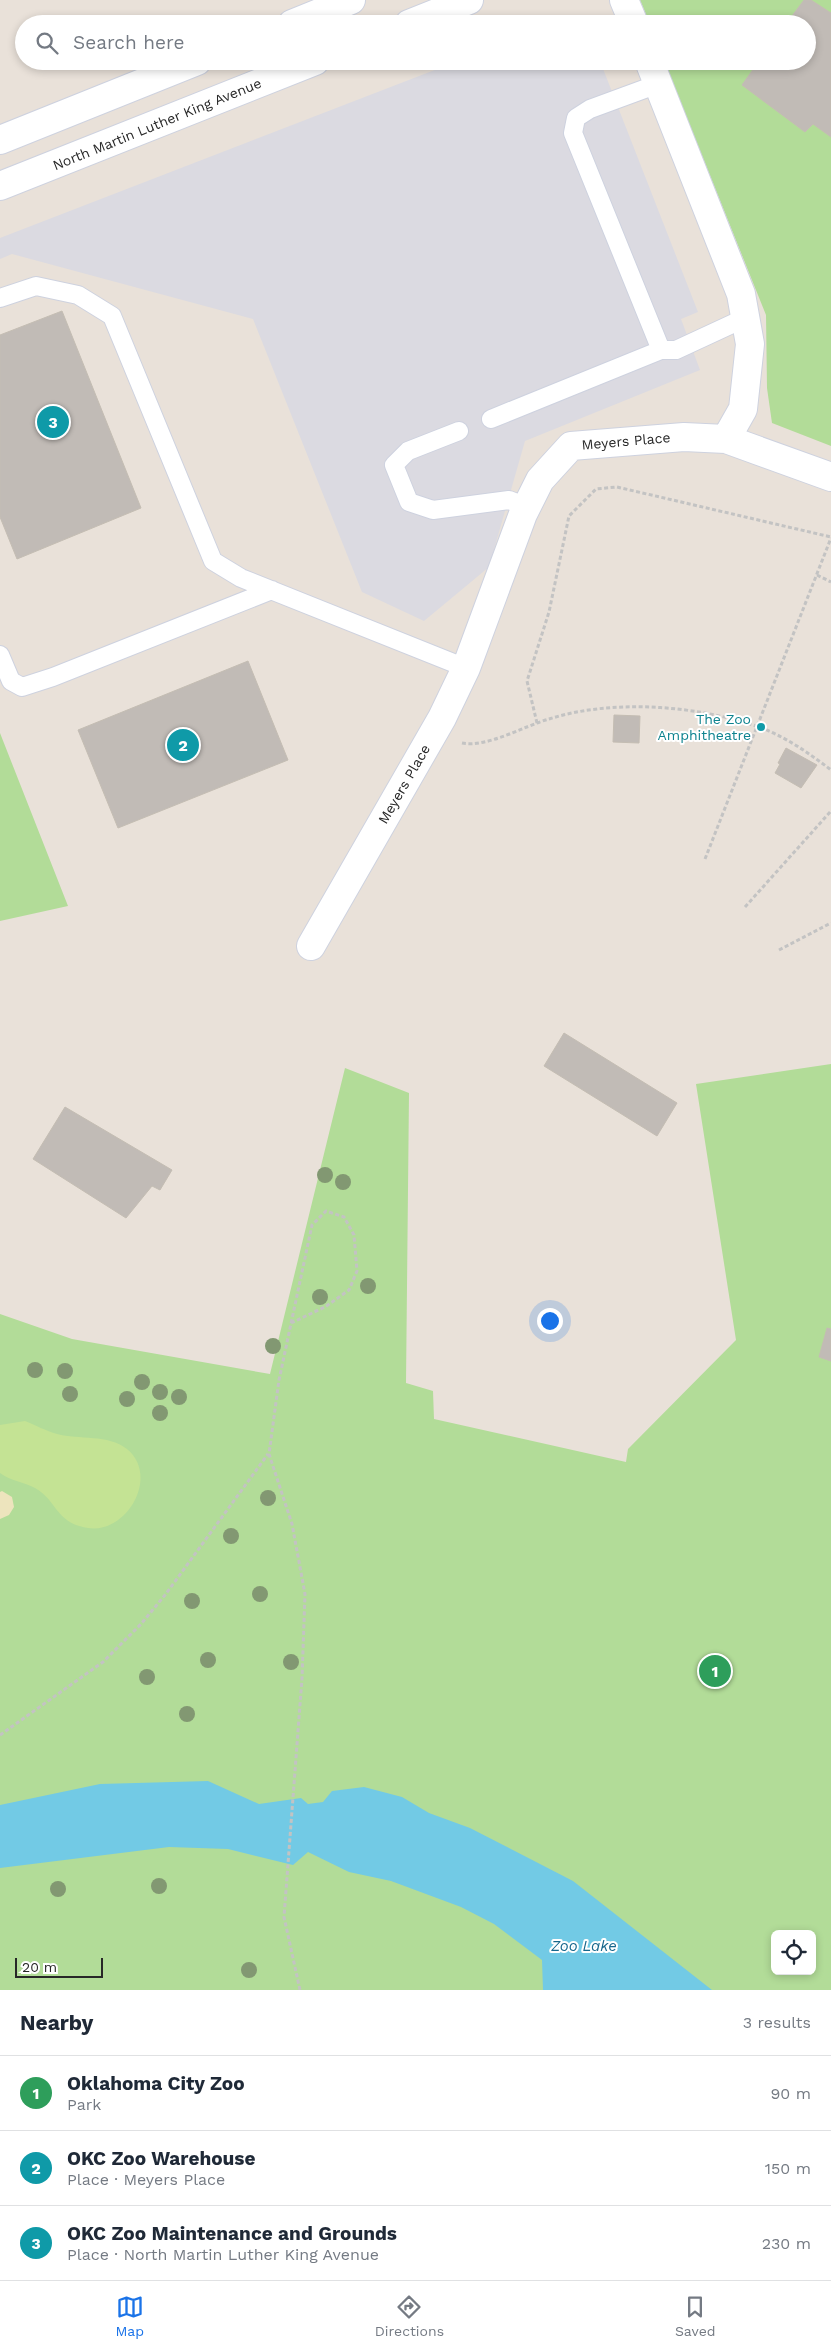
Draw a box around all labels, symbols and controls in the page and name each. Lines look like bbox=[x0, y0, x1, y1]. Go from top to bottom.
search box bbox=[15, 15, 816, 70]
icon: search bbox=[33, 29, 61, 57]
text: Search here bbox=[73, 31, 184, 54]
street label: North Martin Luther King Avenue bbox=[50, 75, 264, 173]
pin: 3 bbox=[37, 403, 69, 441]
street label: Meyers Place bbox=[581, 429, 671, 453]
place label: The Zoo Amphitheatre bbox=[658, 711, 751, 743]
marker: The Zoo Amphitheatre bbox=[755, 721, 767, 733]
pin: 2 bbox=[167, 726, 199, 764]
street label: Meyers Place bbox=[375, 741, 433, 827]
your location bbox=[537, 1308, 563, 1334]
pin: 1 bbox=[699, 1652, 731, 1690]
map controls bbox=[771, 1930, 816, 1975]
button: locate bbox=[771, 1930, 816, 1975]
water label: Zoo Lake bbox=[550, 1937, 617, 1955]
scale bar bbox=[15, 1955, 102, 1978]
text: 20 m bbox=[22, 1959, 57, 1975]
text: Nearby bbox=[20, 2010, 93, 2035]
text: 3 results bbox=[743, 2013, 811, 2032]
text: Oklahoma City Zoo bbox=[67, 2072, 245, 2095]
text: 1 bbox=[33, 2084, 39, 2103]
text: 90 m bbox=[770, 2084, 811, 2103]
text: Park bbox=[67, 2095, 101, 2114]
text: OKC Zoo Warehouse bbox=[67, 2147, 255, 2170]
text: 2 bbox=[31, 2159, 41, 2178]
text: 150 m bbox=[765, 2159, 811, 2178]
text: Place · Meyers Place bbox=[67, 2170, 225, 2189]
text: OKC Zoo Maintenance and Grounds bbox=[67, 2222, 397, 2245]
text: 3 bbox=[31, 2234, 41, 2253]
text: 230 m bbox=[762, 2234, 811, 2253]
text: Place · North Martin Luther King Avenue bbox=[67, 2245, 379, 2264]
tab: Map bbox=[115, 2293, 144, 2339]
tab: Directions bbox=[375, 2293, 444, 2339]
tab: Saved bbox=[675, 2293, 716, 2339]

